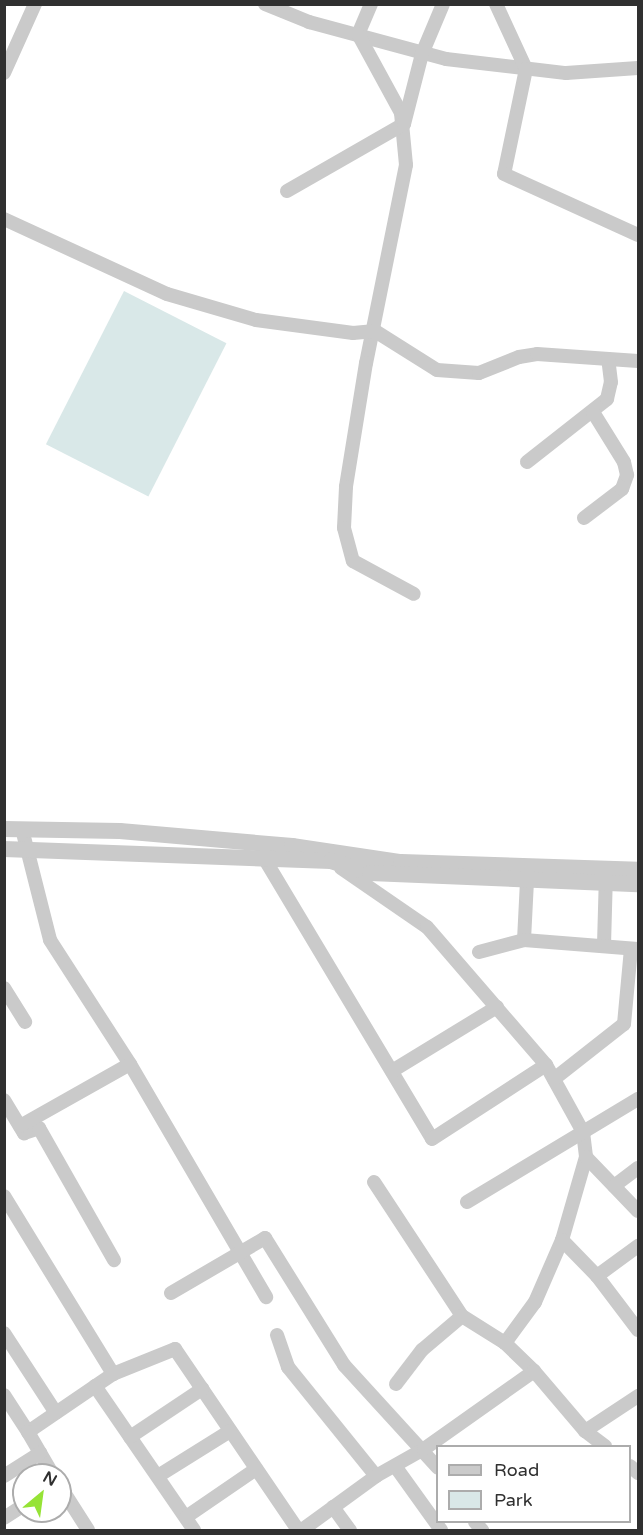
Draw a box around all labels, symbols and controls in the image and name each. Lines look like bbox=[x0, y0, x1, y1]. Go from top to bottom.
legend bbox=[436, 1445, 631, 1523]
text: Road bbox=[494, 1459, 539, 1481]
north arrow bbox=[12, 1463, 72, 1523]
text: N bbox=[39, 1467, 60, 1491]
text: Park bbox=[494, 1489, 532, 1511]

